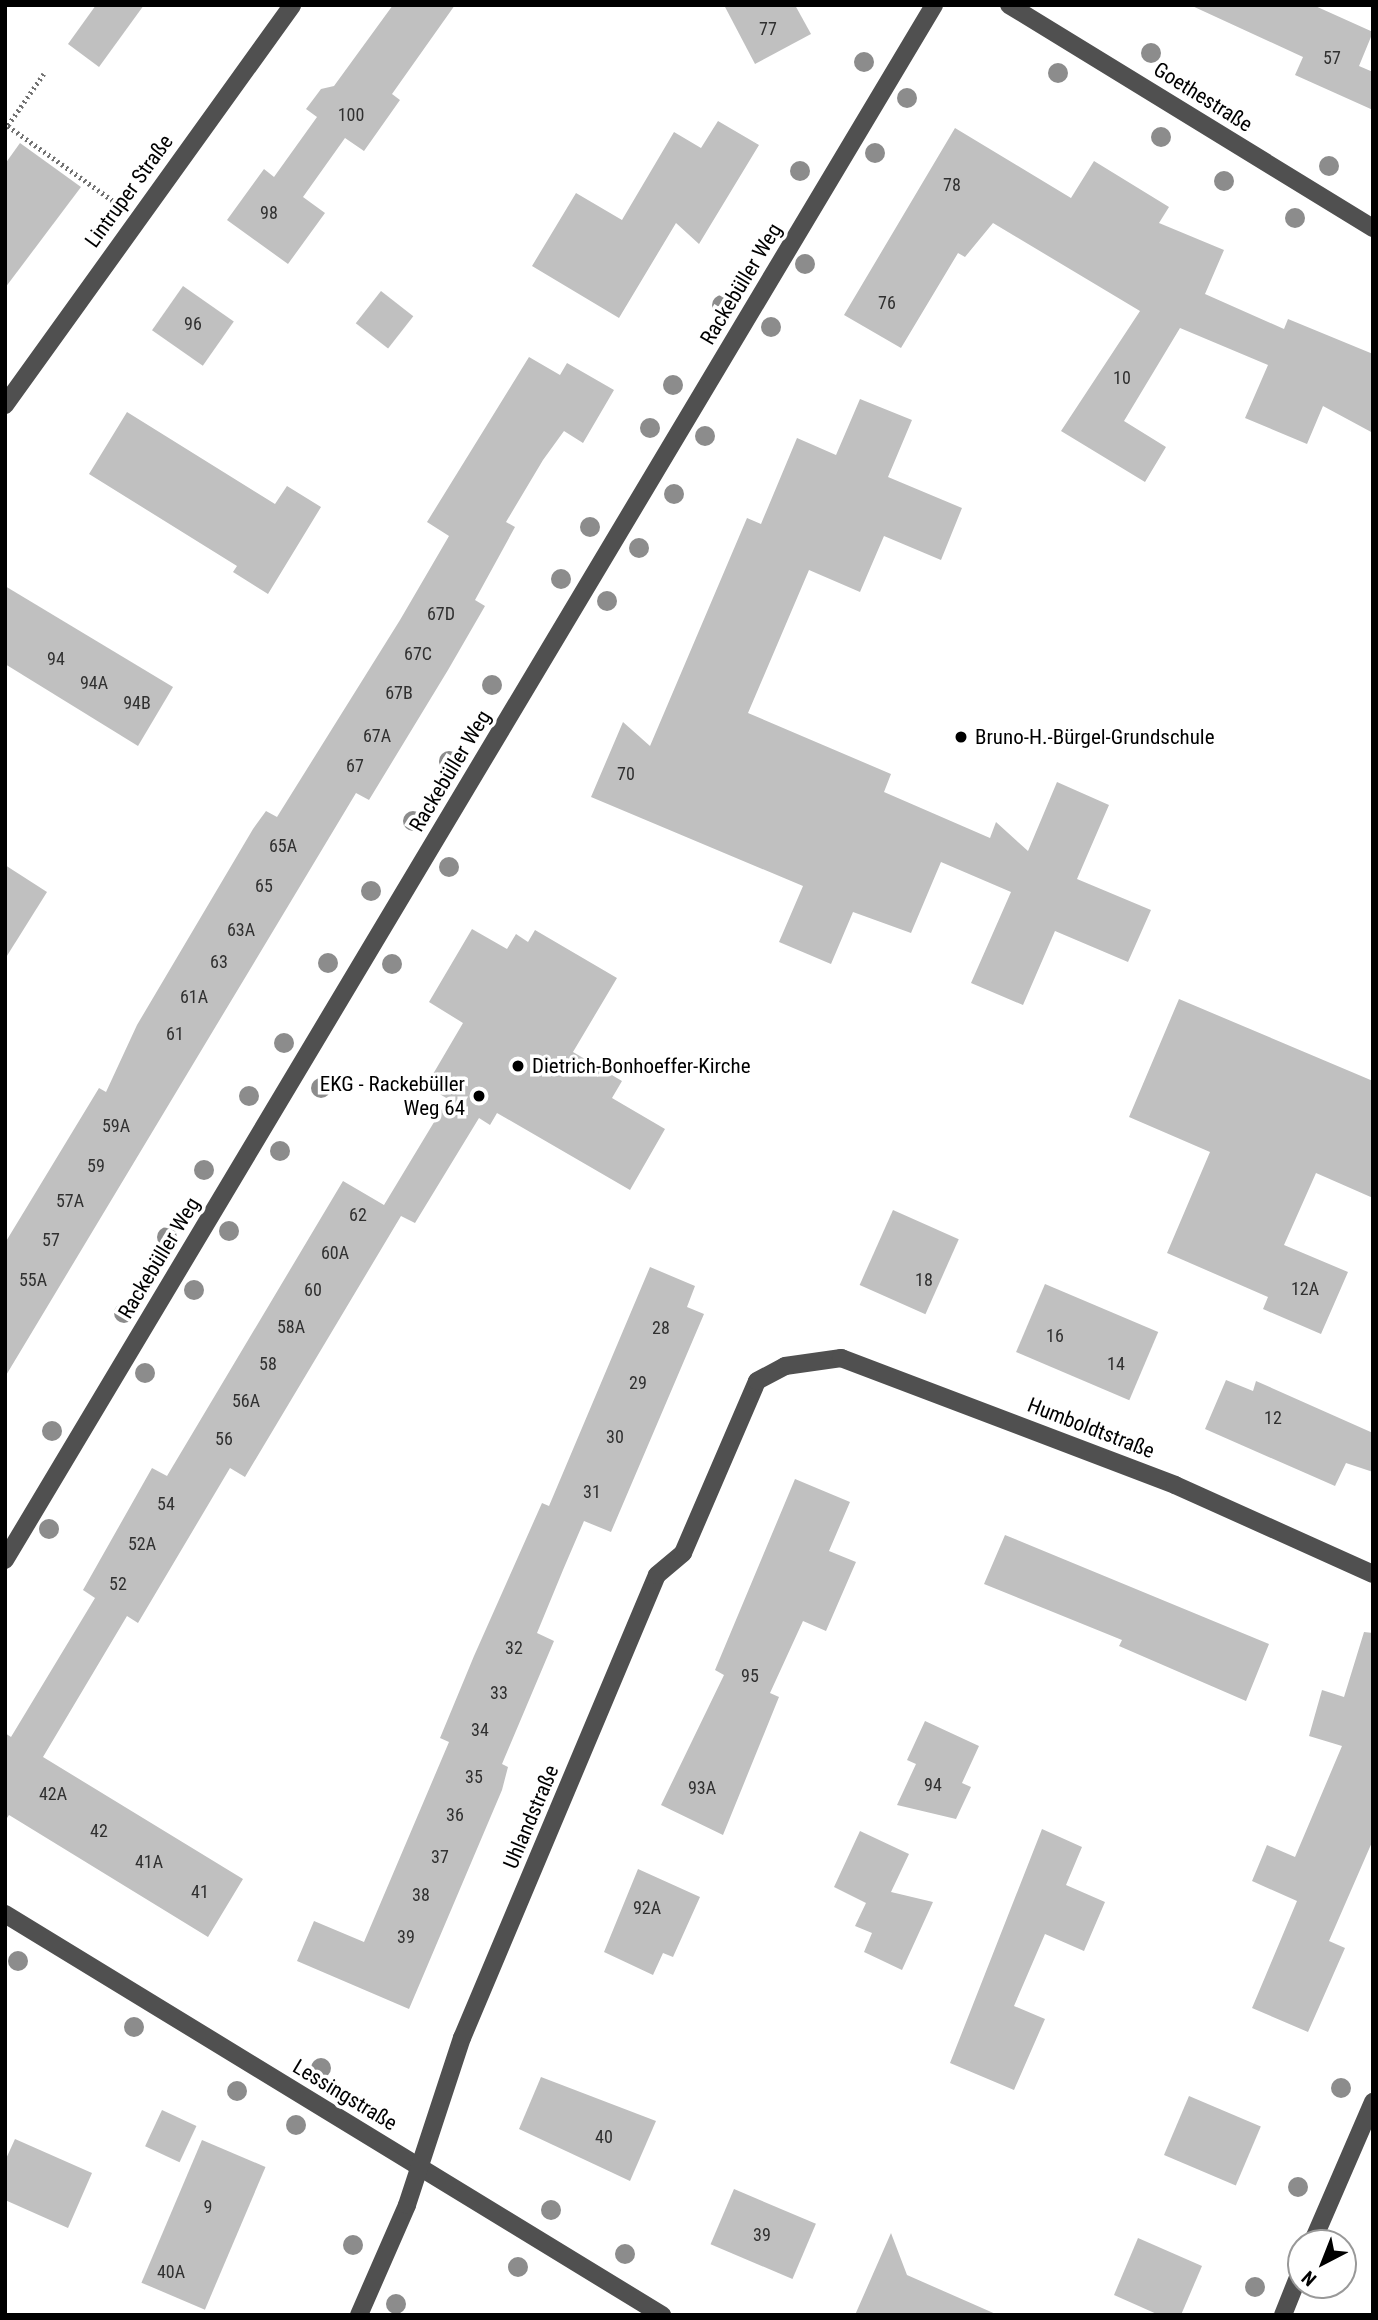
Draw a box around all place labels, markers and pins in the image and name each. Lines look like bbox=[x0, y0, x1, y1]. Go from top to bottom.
place label: Bruno-H.-Bürgel-Grundschule bbox=[975, 724, 1215, 750]
marker: Bruno-H.-Bürgel-Grundschule bbox=[953, 729, 969, 745]
place label: Dietrich-Bonhoeffer-Kirche bbox=[532, 1053, 750, 1079]
marker: Dietrich-Bonhoeffer-Kirche bbox=[510, 1058, 526, 1074]
place label: EKG - Rackebüller Weg 64 bbox=[320, 1071, 465, 1121]
marker: EKG - Rackebüller Weg 64 bbox=[471, 1088, 487, 1104]

